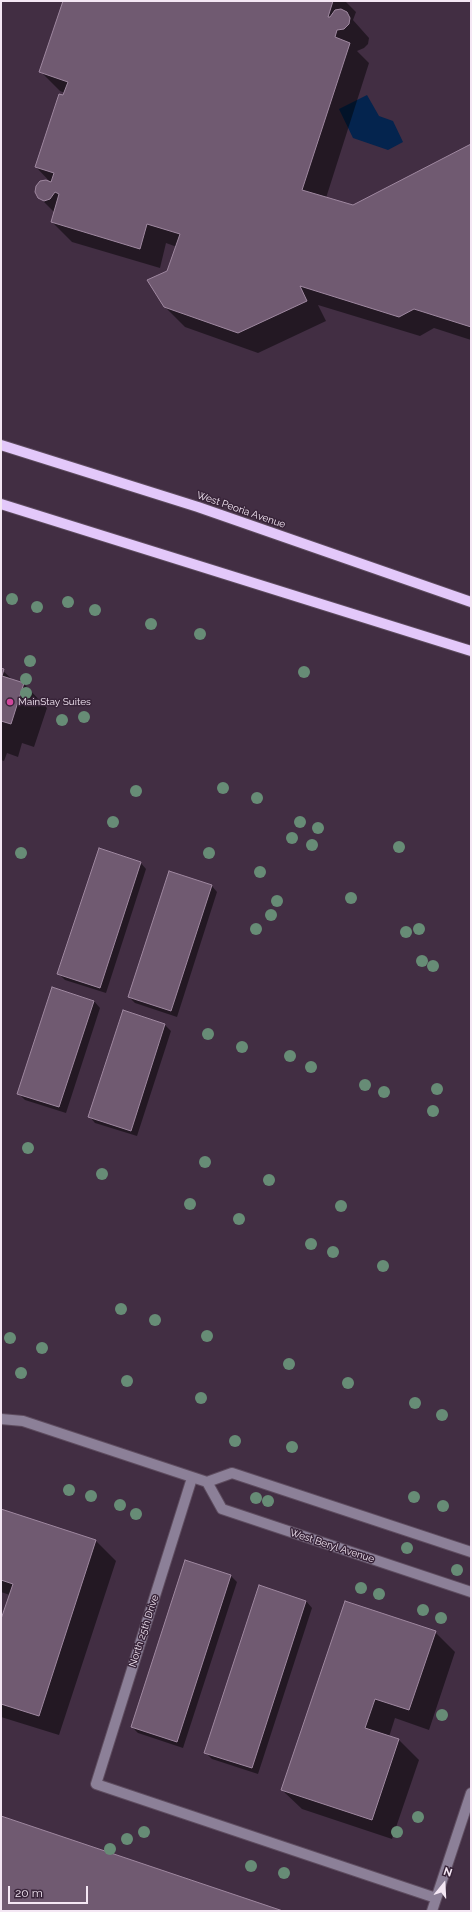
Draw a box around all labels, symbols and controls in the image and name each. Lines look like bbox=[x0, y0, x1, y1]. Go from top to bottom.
street label: West Peoria Avenue bbox=[195, 489, 287, 531]
place label: MainStay Suites bbox=[18, 696, 91, 708]
marker: MainStay Suites bbox=[5, 697, 15, 707]
street label: West Beryl Avenue bbox=[288, 1527, 376, 1565]
street label: North 25th Drive bbox=[127, 1593, 161, 1669]
north arrow bbox=[424, 1864, 464, 1904]
text: N bbox=[442, 1865, 454, 1880]
scale bar bbox=[10, 1878, 90, 1904]
text: 20 m bbox=[15, 1886, 43, 1900]

